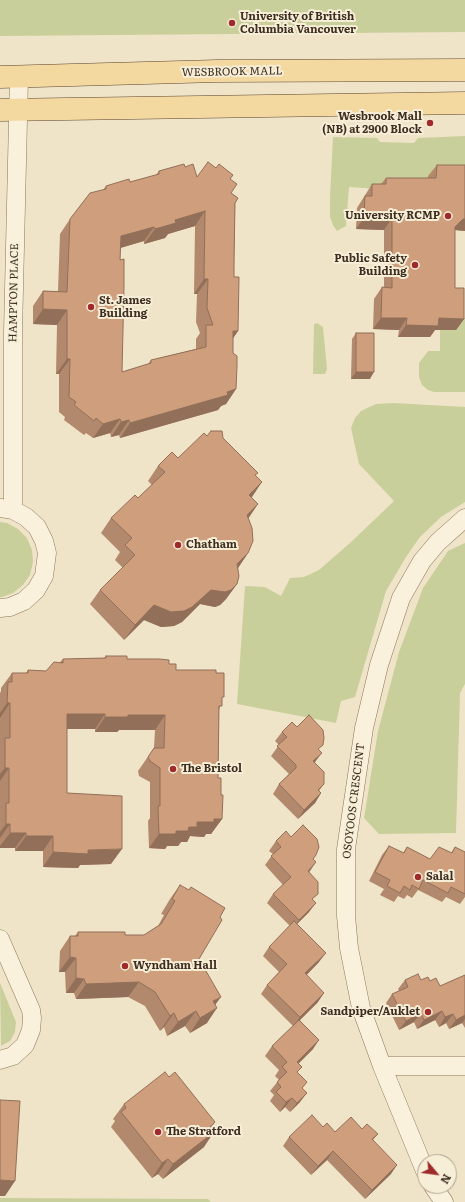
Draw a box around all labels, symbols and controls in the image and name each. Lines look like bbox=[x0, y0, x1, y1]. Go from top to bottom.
place label: University of British Columbia Vancouver bbox=[240, 10, 356, 36]
marker: University of British Columbia Vancouver bbox=[227, 18, 237, 28]
street label: WESBROOK MALL bbox=[181, 65, 283, 79]
place label: Wesbrook Mall (NB) at 2900 Block bbox=[322, 110, 422, 136]
marker: Wesbrook Mall (NB) at 2900 Block bbox=[425, 118, 435, 128]
place label: University RCMP bbox=[345, 209, 440, 223]
marker: University RCMP bbox=[443, 211, 453, 221]
street label: HAMPTON PLACE bbox=[7, 243, 21, 343]
place label: Public Safety Building bbox=[334, 252, 407, 278]
marker: Public Safety Building bbox=[410, 260, 420, 270]
place label: St. James Building bbox=[99, 294, 151, 320]
marker: St. James Building bbox=[86, 302, 96, 312]
place label: Chatham bbox=[186, 538, 237, 552]
marker: Chatham bbox=[173, 540, 183, 550]
street label: OSOYOOS CRESCENT bbox=[340, 742, 368, 860]
place label: The Bristol bbox=[181, 762, 242, 776]
marker: The Bristol bbox=[168, 764, 178, 774]
place label: Salal bbox=[426, 870, 453, 884]
marker: Salal bbox=[413, 872, 423, 882]
place label: Wyndham Hall bbox=[133, 959, 217, 973]
marker: Wyndham Hall bbox=[120, 961, 130, 971]
place label: Sandpiper/Auklet bbox=[321, 1005, 420, 1019]
marker: Sandpiper/Auklet bbox=[423, 1007, 433, 1017]
place label: The Stratford bbox=[166, 1125, 241, 1139]
marker: The Stratford bbox=[153, 1127, 163, 1137]
north arrow bbox=[417, 1154, 457, 1194]
text: N bbox=[437, 1171, 456, 1187]

